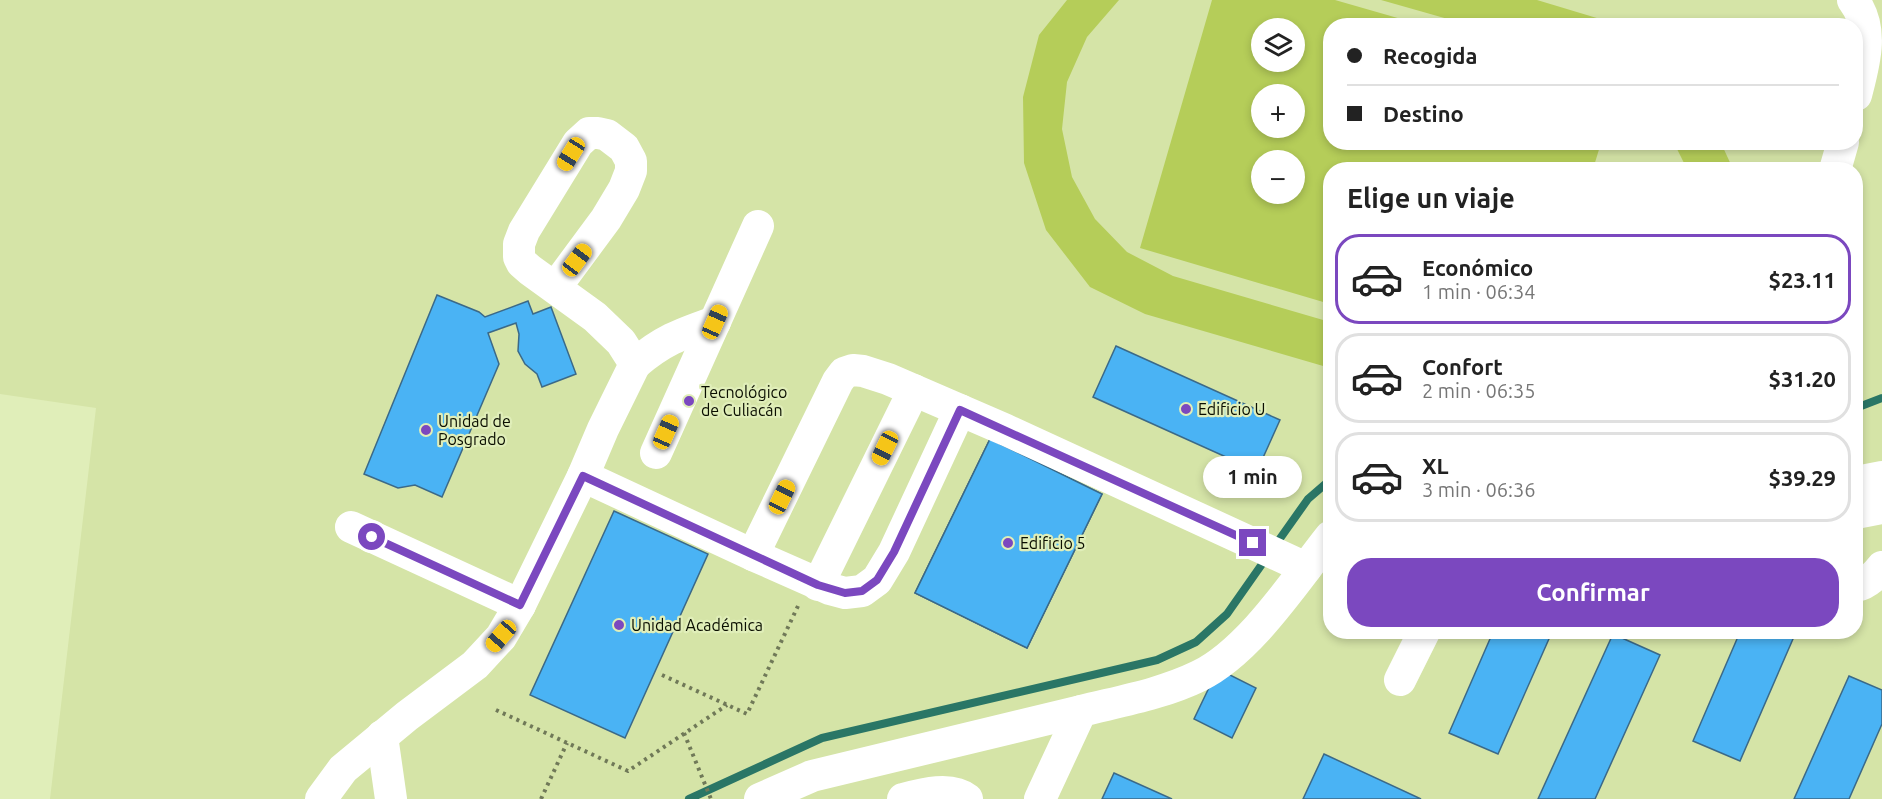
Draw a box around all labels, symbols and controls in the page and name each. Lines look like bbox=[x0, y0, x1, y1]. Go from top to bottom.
map controls bbox=[1251, 18, 1305, 204]
button: layers bbox=[1251, 18, 1305, 72]
text: Recogida bbox=[1383, 43, 1478, 68]
button: + bbox=[1251, 84, 1305, 138]
text: Destino bbox=[1383, 101, 1464, 126]
car bbox=[554, 134, 588, 174]
button: − bbox=[1251, 150, 1305, 204]
text: Elige un viaje bbox=[1347, 183, 1515, 213]
car bbox=[559, 240, 595, 280]
icon: car bbox=[1350, 252, 1404, 306]
text: Económico bbox=[1422, 255, 1533, 280]
text: $23.11 bbox=[1769, 267, 1836, 292]
text: 1 min · 06:34 bbox=[1422, 280, 1536, 303]
car bbox=[699, 302, 731, 342]
icon: car bbox=[1350, 351, 1404, 405]
text: Confort bbox=[1422, 354, 1503, 379]
text: $31.20 bbox=[1769, 366, 1836, 391]
text: 2 min · 06:35 bbox=[1422, 379, 1536, 402]
place label: Tecnológico de Culiacán bbox=[701, 383, 787, 419]
marker: Tecnológico de Culiacán bbox=[682, 394, 696, 408]
place label: Edificio U bbox=[1198, 400, 1265, 418]
marker: Edificio U bbox=[1179, 402, 1193, 416]
place label: Unidad de Posgrado bbox=[438, 412, 511, 448]
car bbox=[650, 412, 682, 452]
marker: Unidad de Posgrado bbox=[419, 423, 433, 437]
car bbox=[869, 428, 901, 468]
icon: car bbox=[1350, 450, 1404, 504]
text: XL bbox=[1422, 453, 1449, 478]
callout: 1 min bbox=[1204, 456, 1302, 498]
text: 1 min bbox=[1227, 465, 1278, 488]
text: $39.29 bbox=[1769, 465, 1836, 490]
car bbox=[766, 477, 798, 517]
text: 3 min · 06:36 bbox=[1422, 478, 1536, 501]
route start bbox=[358, 523, 385, 550]
route end bbox=[1239, 529, 1266, 556]
place label: Edificio 5 bbox=[1020, 534, 1085, 552]
marker: Edificio 5 bbox=[1001, 536, 1015, 550]
button: Confirmar bbox=[1347, 558, 1839, 627]
place label: Unidad Académica bbox=[631, 616, 763, 634]
car bbox=[482, 617, 520, 655]
marker: Unidad Académica bbox=[612, 618, 626, 632]

